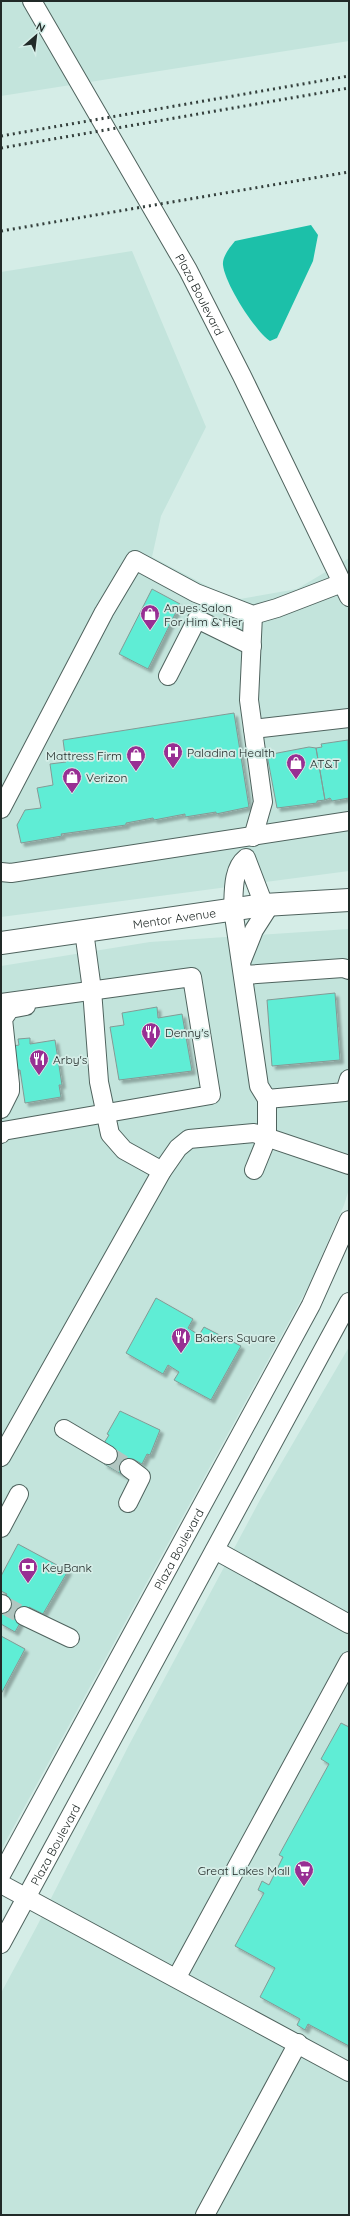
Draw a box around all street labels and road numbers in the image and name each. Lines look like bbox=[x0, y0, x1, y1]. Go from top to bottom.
street label: Plaza Boulevard bbox=[172, 251, 227, 338]
street label: Mentor Avenue bbox=[132, 905, 217, 931]
street label: Plaza Boulevard bbox=[150, 1506, 206, 1592]
street label: Plaza Boulevard bbox=[27, 1802, 83, 1888]

